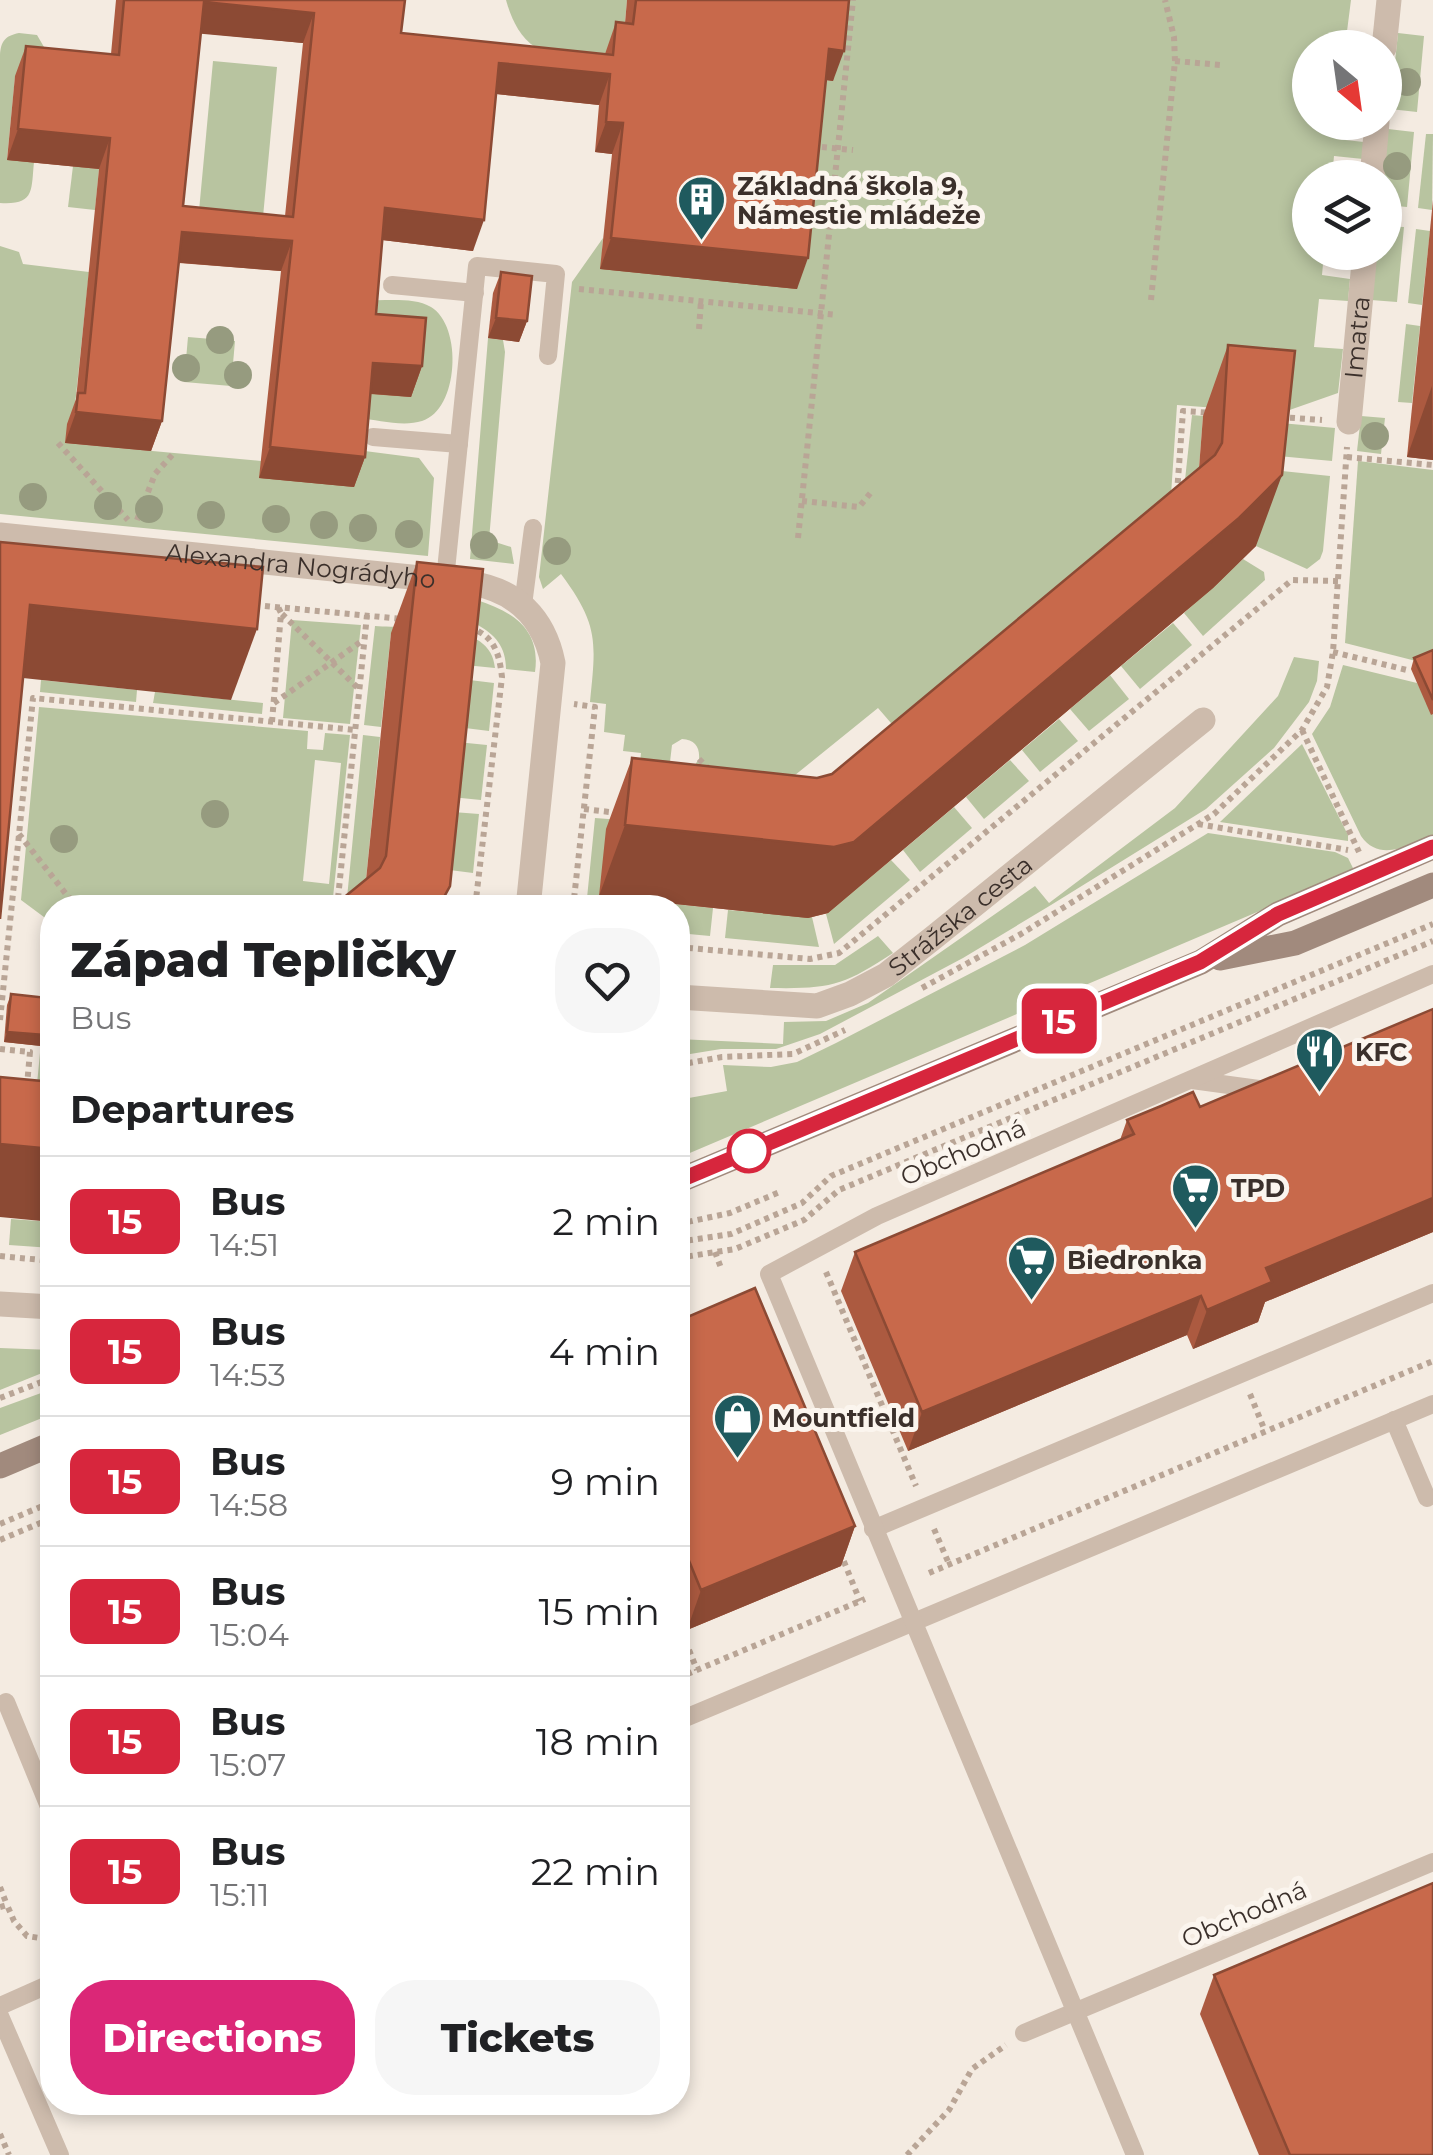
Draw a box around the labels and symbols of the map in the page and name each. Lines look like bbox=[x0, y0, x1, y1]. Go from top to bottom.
north arrow bbox=[1292, 30, 1402, 140]
place label: Základná škola 9, Námestie mládeže bbox=[737, 171, 981, 230]
building icon: Základná škola 9, Námestie mládeže bbox=[676, 174, 728, 242]
street label: Imatra bbox=[1338, 295, 1376, 380]
street label: Alexandra Nográdyho bbox=[164, 537, 437, 594]
street label: Strážska cesta bbox=[882, 849, 1038, 983]
line badge: 15 bbox=[1014, 988, 1104, 1054]
restaurant icon: KFC bbox=[1294, 1026, 1346, 1094]
place label: KFC bbox=[1355, 1037, 1407, 1067]
street label: Obchodná bbox=[896, 1112, 1030, 1192]
unlabelled marker bbox=[728, 1130, 770, 1172]
supermarket icon: TPD bbox=[1170, 1162, 1222, 1230]
place label: TPD bbox=[1231, 1173, 1285, 1203]
supermarket icon: Biedronka bbox=[1006, 1234, 1058, 1302]
place label: Biedronka bbox=[1067, 1245, 1203, 1275]
shop icon: Mountfield bbox=[711, 1392, 763, 1460]
place label: Mountfield bbox=[772, 1403, 915, 1433]
street label: Obchodná bbox=[1177, 1874, 1311, 1954]

